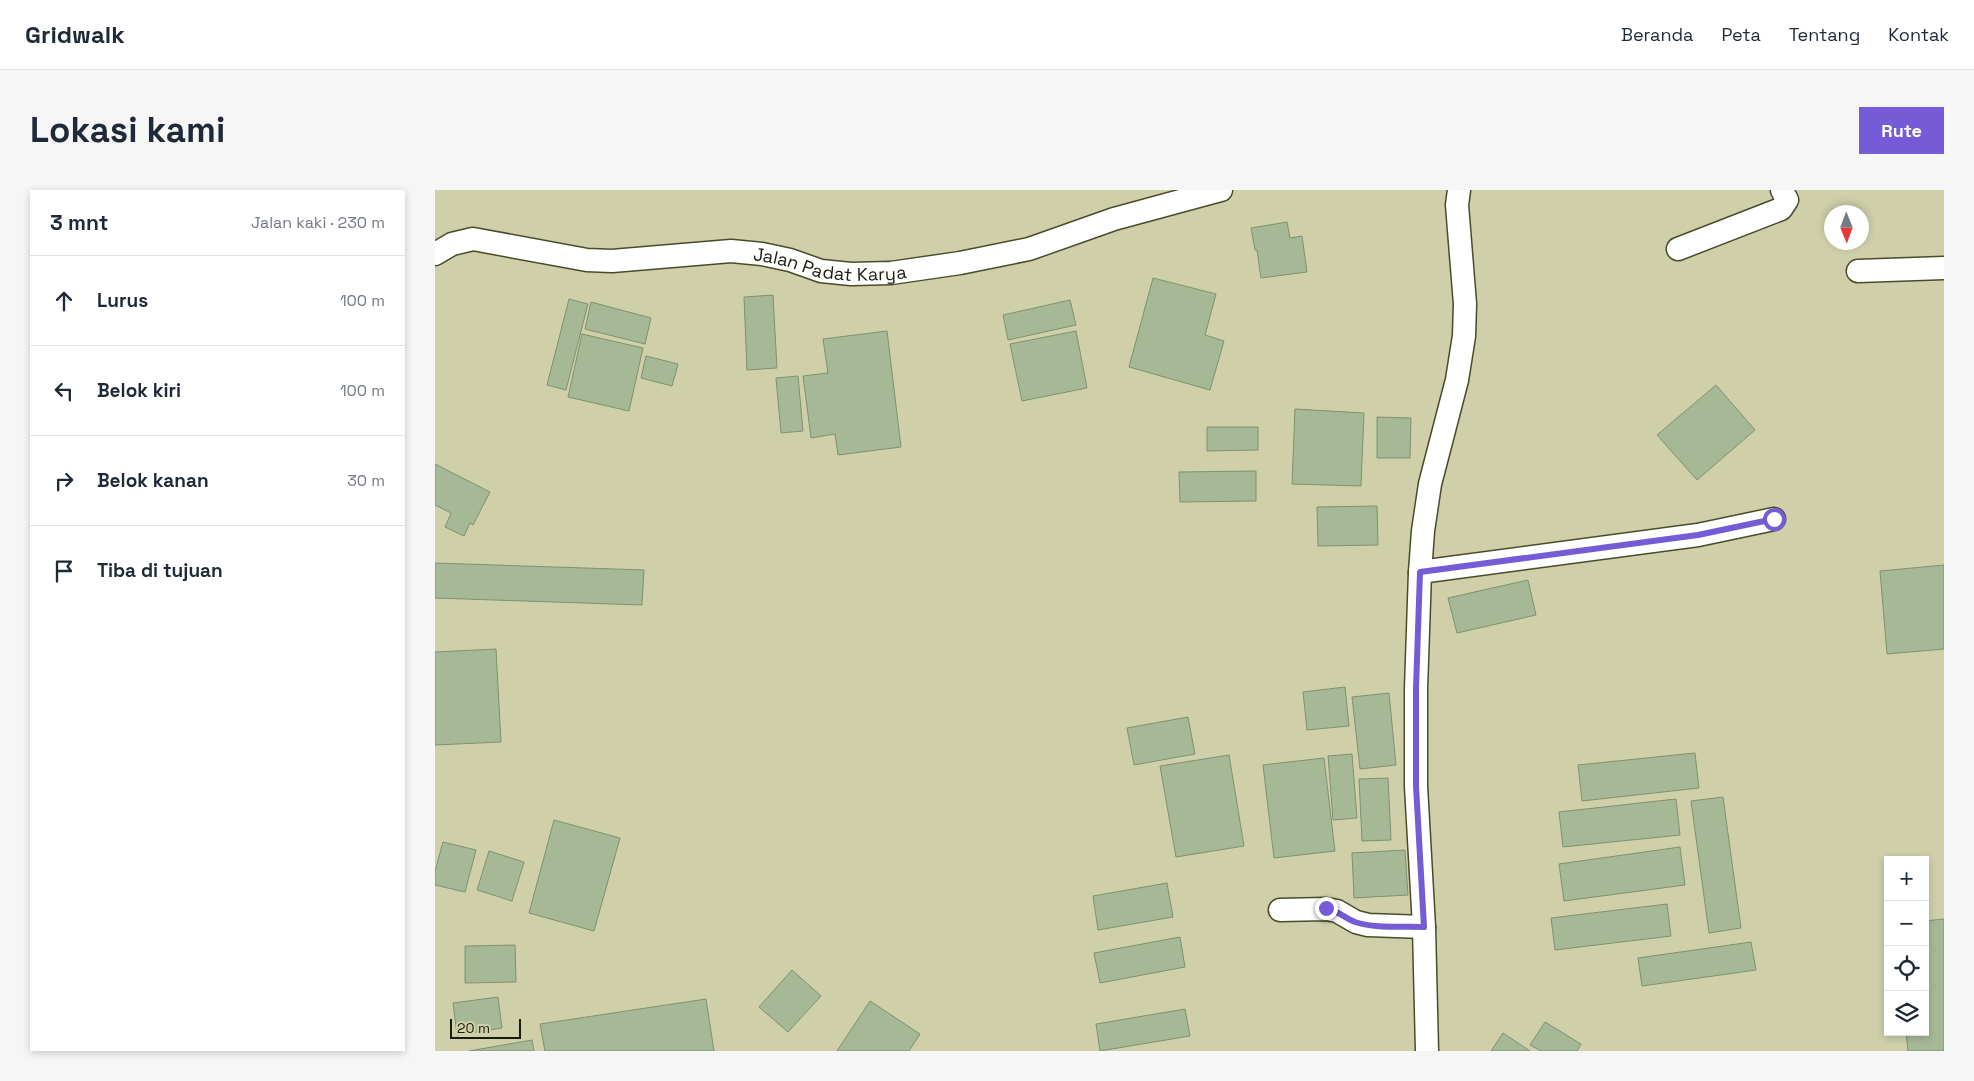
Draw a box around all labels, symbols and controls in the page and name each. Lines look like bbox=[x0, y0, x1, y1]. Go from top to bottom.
text: Gridwalk bbox=[25, 19, 125, 50]
text: Beranda bbox=[1621, 23, 1693, 46]
text: Peta bbox=[1721, 23, 1761, 46]
text: Tentang bbox=[1789, 23, 1860, 46]
text: Kontak bbox=[1888, 23, 1949, 46]
button: Rute bbox=[1859, 107, 1944, 154]
text: Lokasi kami bbox=[30, 108, 225, 152]
north arrow bbox=[1824, 205, 1869, 250]
text: 3 mnt bbox=[50, 209, 108, 236]
text: Jalan kaki · 230 m bbox=[251, 212, 385, 233]
street label: Jalan Padat Karya bbox=[752, 242, 908, 286]
icon: ahead bbox=[50, 287, 78, 315]
text: Lurus bbox=[97, 288, 148, 313]
text: 100 m bbox=[340, 290, 385, 311]
icon: left bbox=[50, 377, 78, 405]
text: Belok kiri bbox=[97, 378, 181, 403]
text: 100 m bbox=[340, 380, 385, 401]
icon: right bbox=[50, 467, 78, 495]
text: Belok kanan bbox=[97, 468, 209, 493]
text: 30 m bbox=[347, 470, 385, 491]
route start bbox=[1763, 508, 1786, 531]
icon: arrive bbox=[50, 557, 78, 585]
text: Tiba di tujuan bbox=[97, 558, 223, 583]
map controls bbox=[1884, 856, 1929, 1036]
button: + bbox=[1884, 856, 1929, 901]
route end bbox=[1315, 897, 1338, 920]
button: − bbox=[1884, 901, 1929, 946]
button: locate bbox=[1884, 946, 1929, 991]
button: layers bbox=[1884, 991, 1929, 1036]
scale bar bbox=[450, 1016, 521, 1039]
text: 20 m bbox=[457, 1019, 490, 1037]

